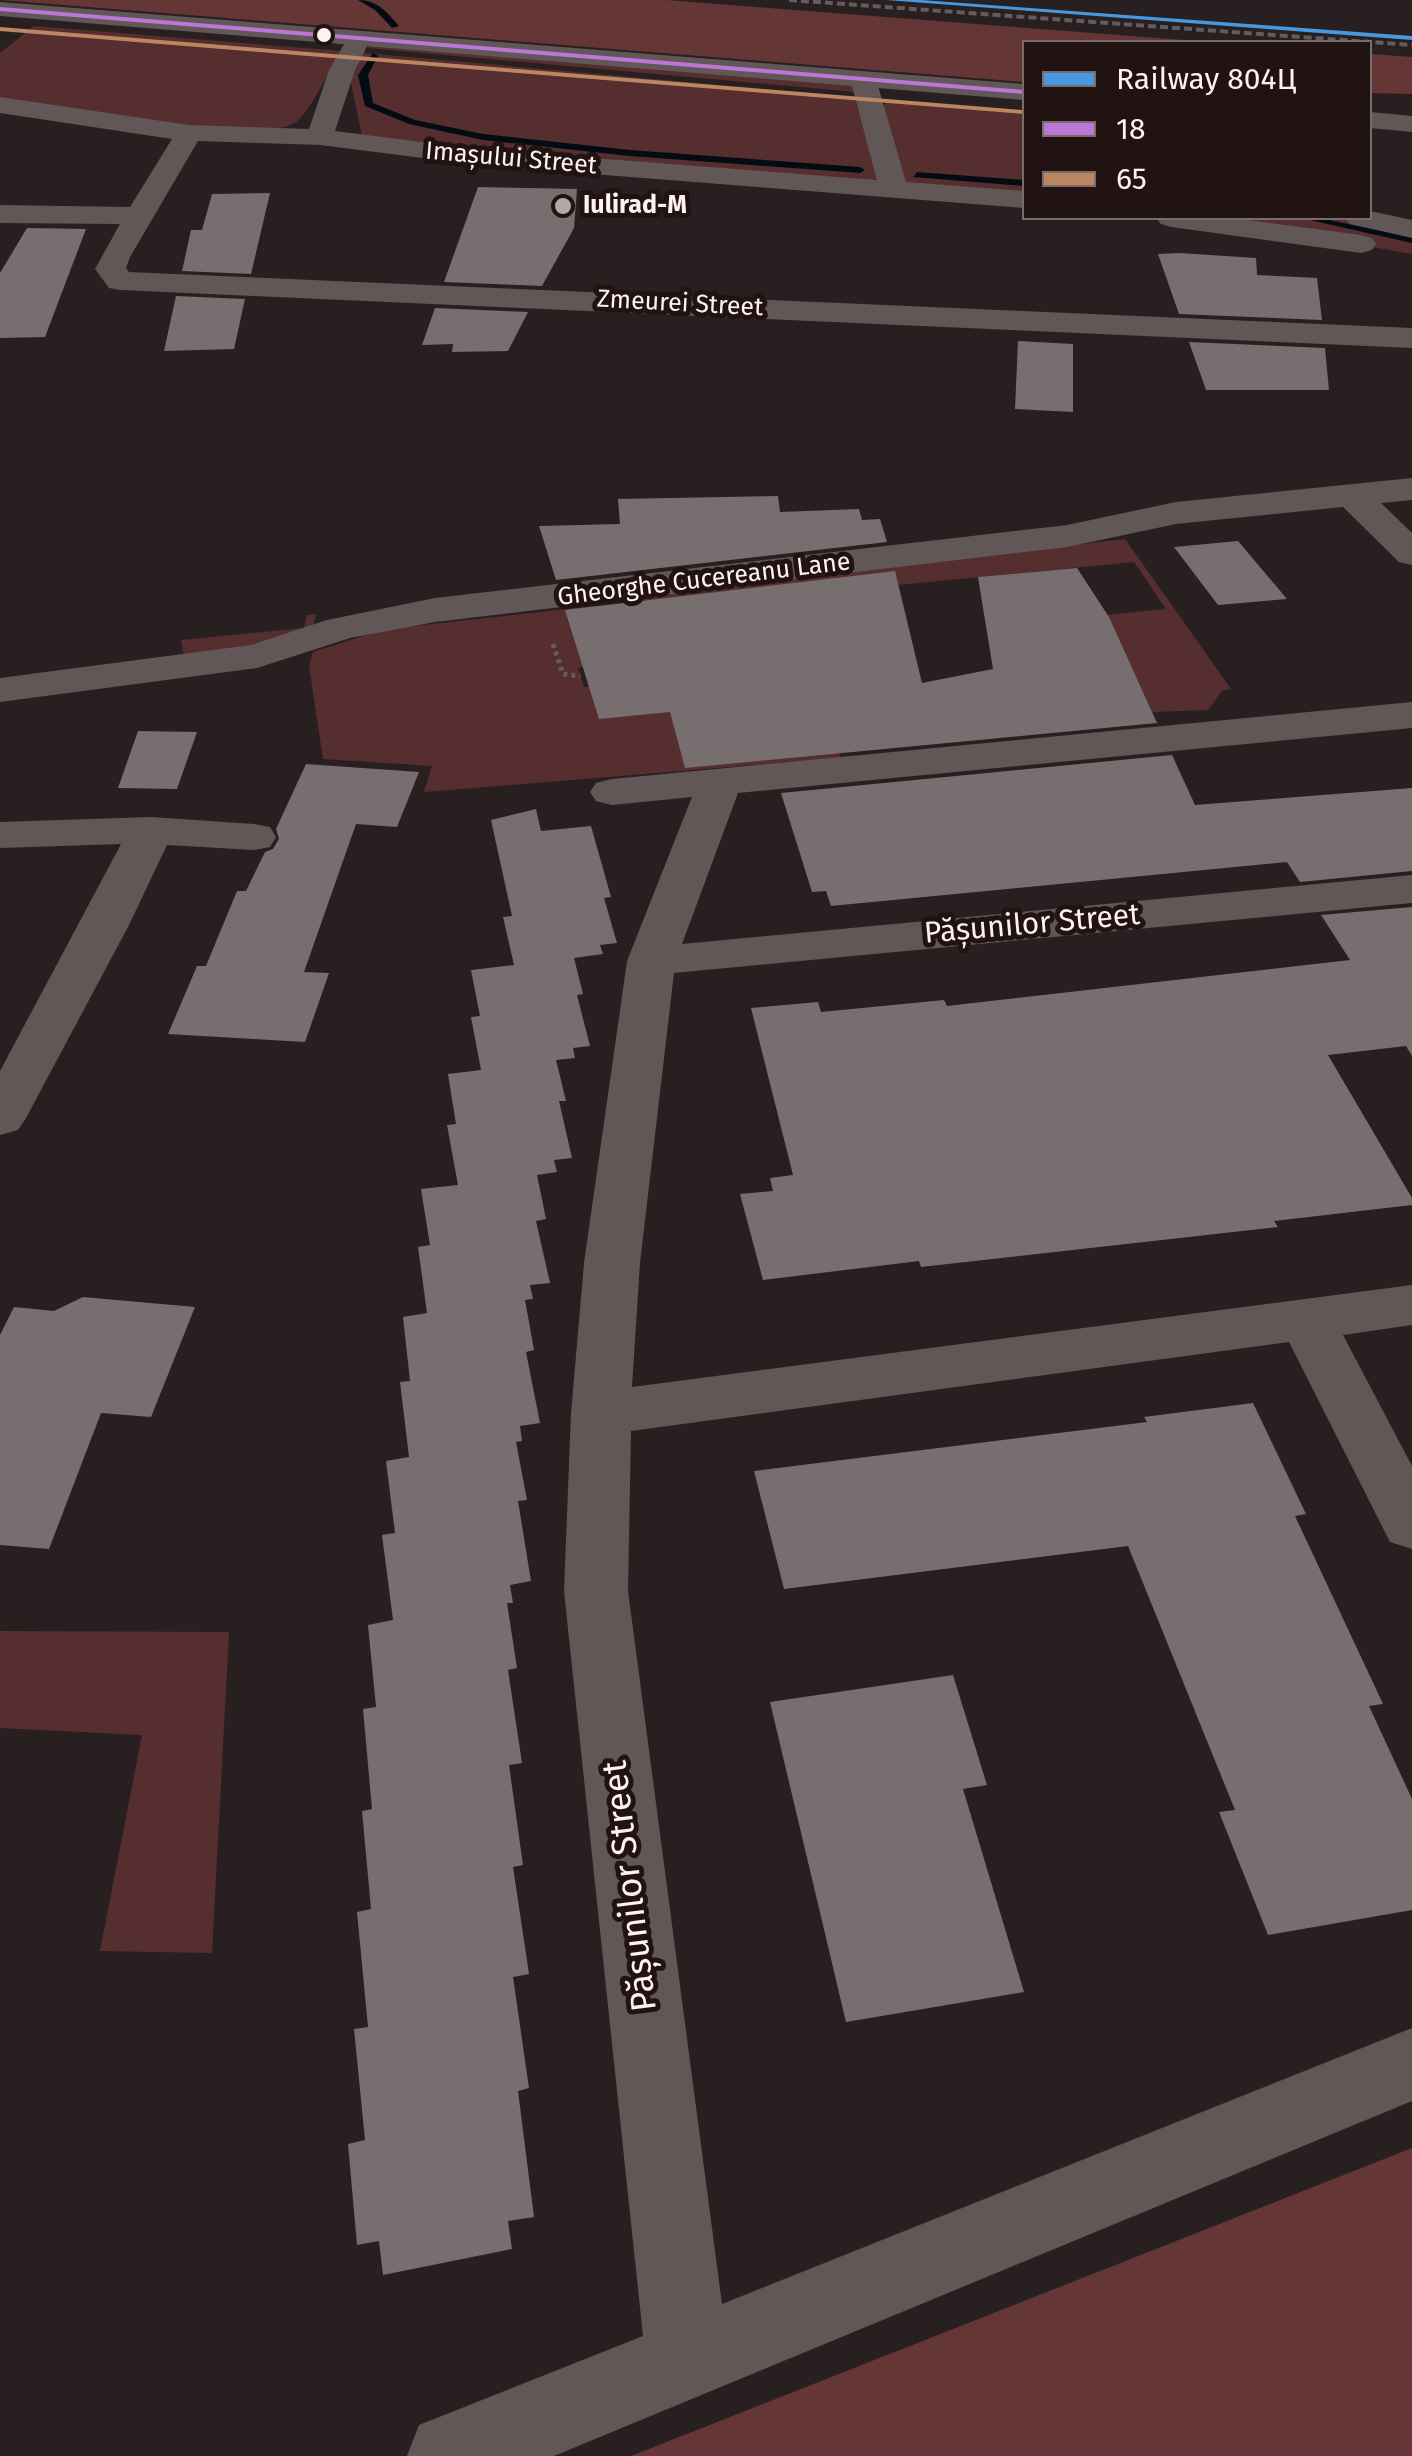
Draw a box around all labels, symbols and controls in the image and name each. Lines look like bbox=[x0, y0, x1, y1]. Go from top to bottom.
unlabelled marker bbox=[314, 25, 334, 45]
legend bbox=[1022, 40, 1372, 220]
text: Railway 804Ц bbox=[1116, 61, 1296, 97]
text: 18 bbox=[1116, 111, 1146, 147]
street label: Imașului Street bbox=[424, 137, 598, 181]
text: 65 bbox=[1116, 161, 1147, 197]
place label: Iulirad-M bbox=[583, 191, 687, 221]
marker: Iulirad-M bbox=[552, 195, 574, 217]
street label: Zmeurei Street bbox=[596, 285, 764, 323]
street label: Gheorghe Cucereanu Lane bbox=[556, 547, 852, 613]
street label: Pășunilor Street bbox=[923, 898, 1141, 952]
street label: Pășunilor Street bbox=[595, 1758, 667, 2014]

